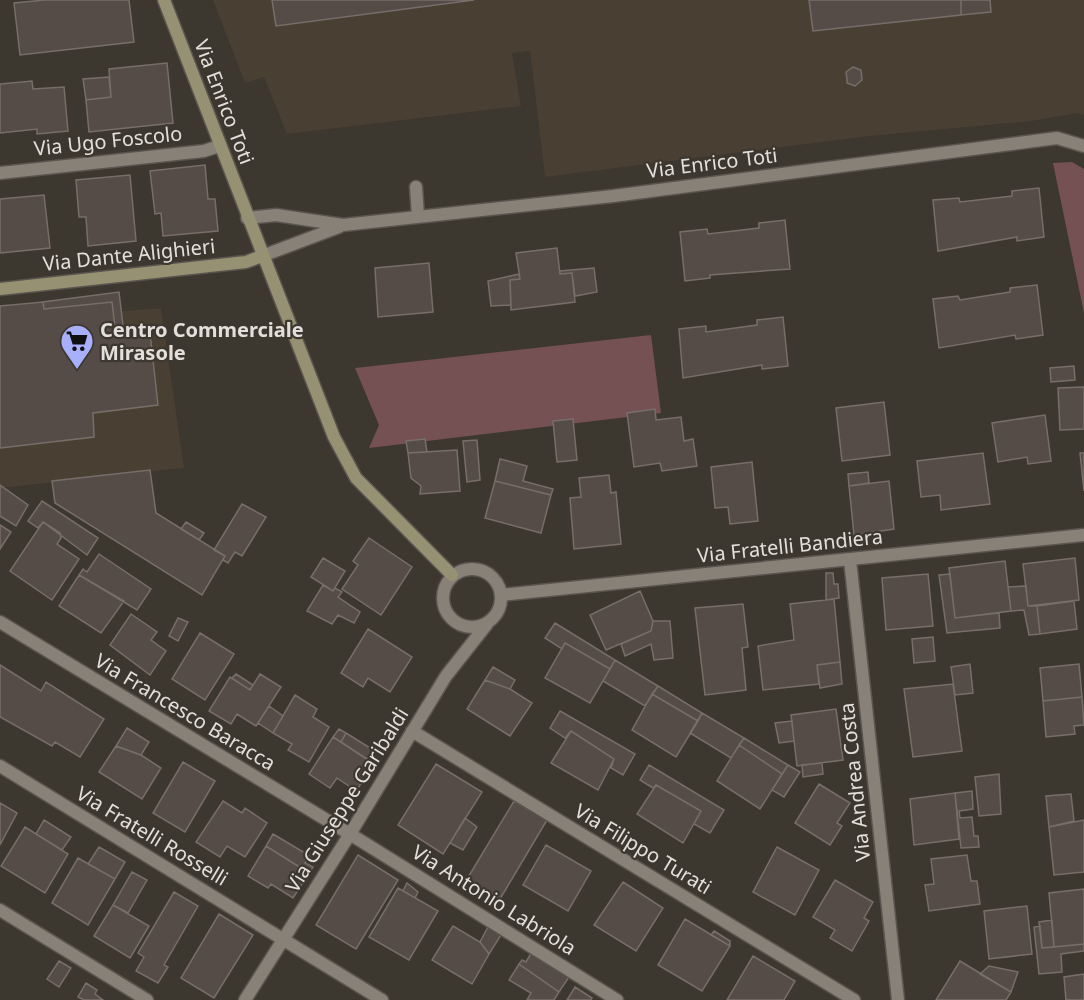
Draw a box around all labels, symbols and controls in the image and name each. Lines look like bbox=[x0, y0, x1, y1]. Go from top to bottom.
street label: Via Enrico Toti bbox=[188, 36, 261, 168]
street label: Via Ugo Foscolo bbox=[33, 119, 183, 162]
street label: Via Enrico Toti bbox=[645, 141, 779, 184]
street label: Via Dante Alighieri bbox=[41, 232, 216, 277]
place label: Centro Commerciale Mirasole bbox=[100, 316, 304, 366]
supermarket icon: Centro Commerciale Mirasole bbox=[59, 323, 95, 370]
street label: Via Fratelli Bandiera bbox=[696, 522, 884, 569]
street label: Via Francesco Baracca bbox=[90, 647, 281, 776]
street label: Via Andrea Costa bbox=[833, 701, 876, 863]
street label: Via Giuseppe Garibaldi bbox=[279, 702, 414, 897]
street label: Via Fratelli Rosselli bbox=[71, 780, 233, 892]
street label: Via Filippo Turati bbox=[570, 797, 717, 900]
street label: Via Antonio Labriola bbox=[407, 838, 581, 961]

